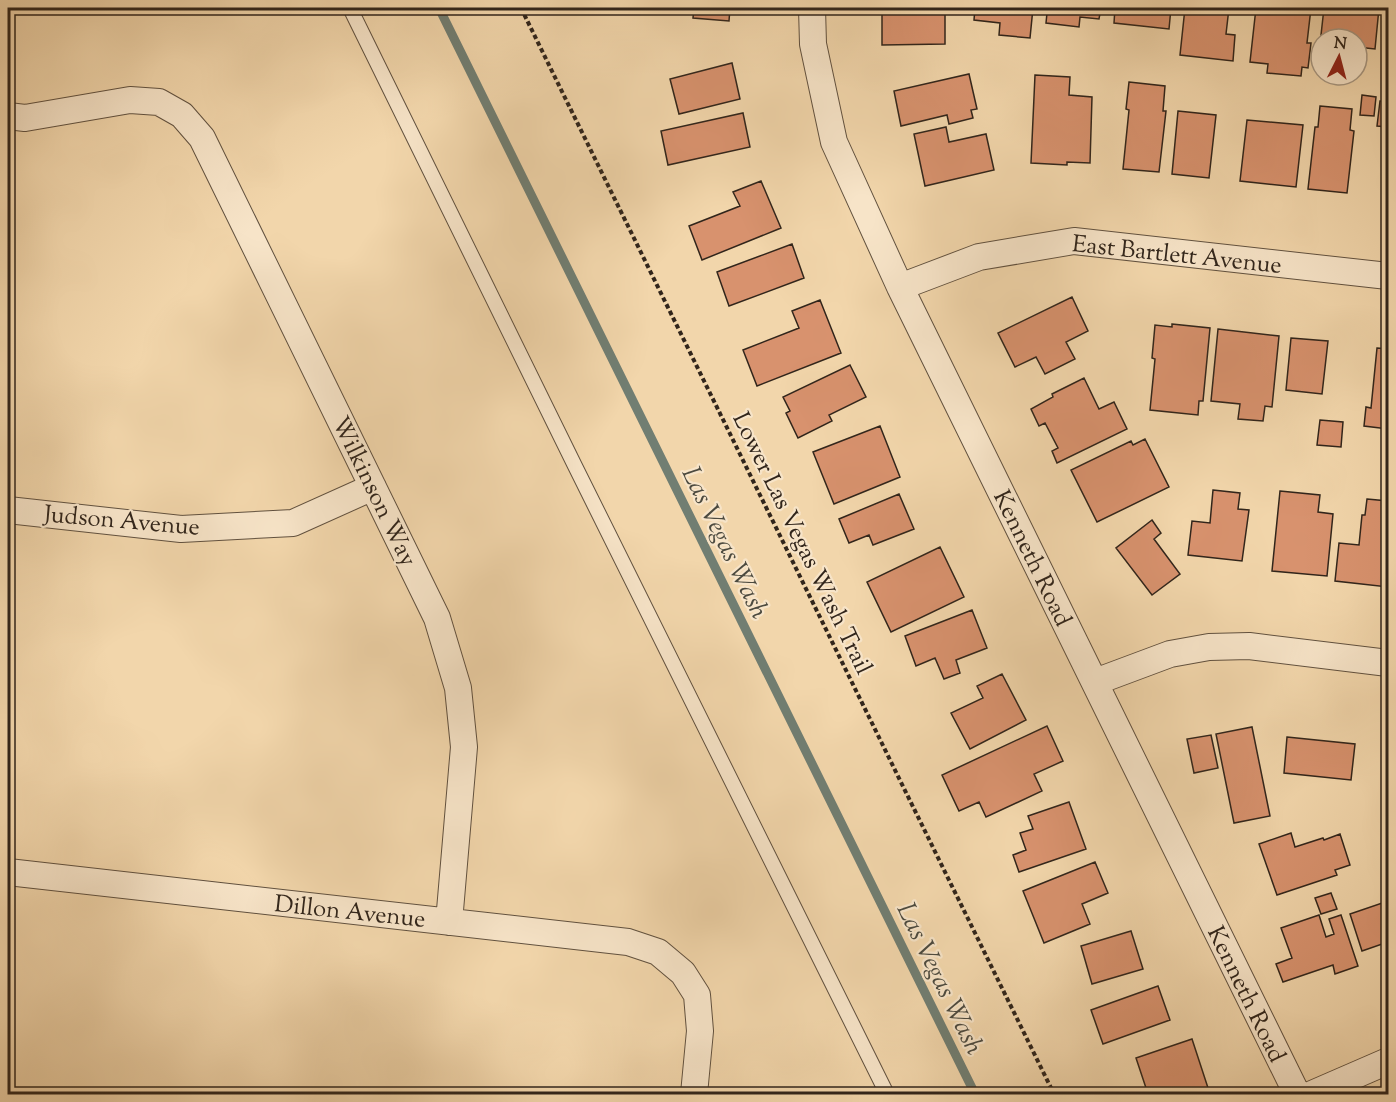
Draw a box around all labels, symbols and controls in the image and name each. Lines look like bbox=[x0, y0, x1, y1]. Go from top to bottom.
north arrow bbox=[1309, 27, 1369, 87]
text: N bbox=[1333, 32, 1348, 57]
street label: East Bartlett Avenue bbox=[1070, 228, 1283, 284]
street label: Lower Las Vegas Wash Trail bbox=[723, 407, 880, 681]
street label: Wilkinson Way bbox=[322, 411, 424, 573]
water label: Las Vegas Wash bbox=[671, 461, 777, 626]
street label: Kenneth Road bbox=[983, 485, 1079, 633]
street label: Judson Avenue bbox=[40, 498, 201, 546]
street label: Dillon Avenue bbox=[273, 888, 427, 938]
water label: Las Vegas Wash bbox=[886, 897, 992, 1062]
street label: Kenneth Road bbox=[1197, 921, 1293, 1069]

